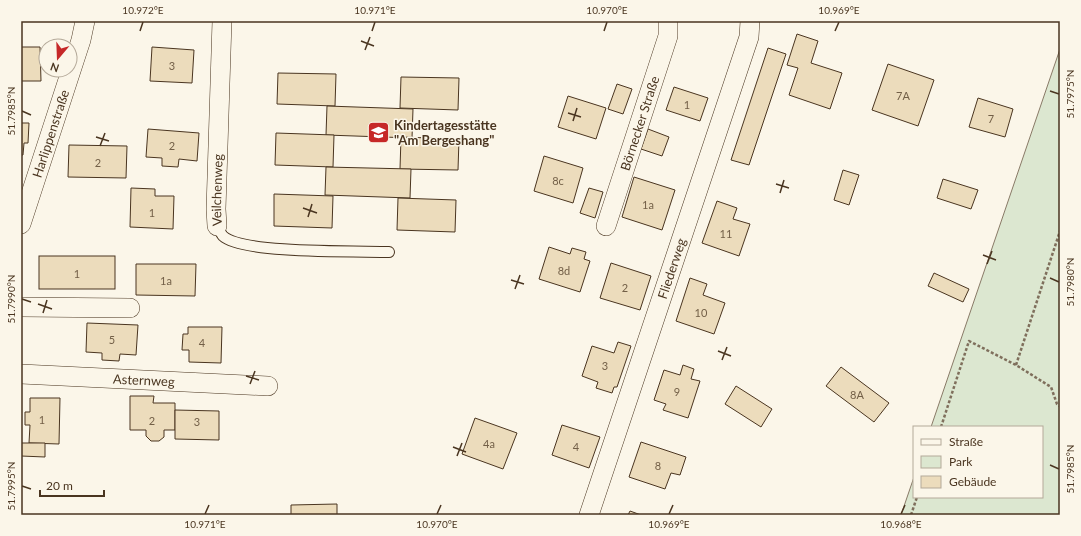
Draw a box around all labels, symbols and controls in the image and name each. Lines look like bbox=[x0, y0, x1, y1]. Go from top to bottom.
text: 10.972°E bbox=[122, 4, 164, 16]
text: 10.971°E bbox=[354, 4, 396, 16]
text: 10.970°E bbox=[586, 4, 628, 16]
text: 10.969°E bbox=[818, 4, 860, 16]
north arrow bbox=[38, 38, 78, 78]
house number: 3 bbox=[169, 59, 175, 72]
text: N bbox=[48, 60, 61, 75]
text: 51.7975°N bbox=[1064, 70, 1076, 118]
street label: Börnecker Straße bbox=[617, 74, 662, 173]
text: 51.7985°N bbox=[5, 87, 17, 135]
street label: Harlippenstraße bbox=[29, 87, 72, 180]
house number: 7A bbox=[896, 89, 910, 102]
house number: 1 bbox=[684, 98, 690, 111]
house number: 7 bbox=[988, 112, 994, 125]
place label: Kindertagesstätte "Am Bergeshang" bbox=[394, 117, 497, 148]
school or university icon: Kindertagesstätte "Am Bergeshang" bbox=[365, 119, 391, 145]
house number: 2 bbox=[169, 139, 175, 152]
street label: Veilchenweg bbox=[208, 153, 226, 227]
house number: 2 bbox=[95, 156, 101, 169]
house number: 8c bbox=[552, 174, 564, 187]
house number: 1a bbox=[642, 198, 654, 211]
house number: 1 bbox=[149, 206, 155, 219]
house number: 11 bbox=[720, 227, 732, 240]
street label: Fliederweg bbox=[654, 236, 689, 301]
text: 51.7980°N bbox=[1064, 258, 1076, 306]
house number: 8d bbox=[558, 264, 570, 277]
house number: 1 bbox=[74, 267, 80, 280]
house number: 1a bbox=[160, 274, 172, 287]
text: 51.7990°N bbox=[5, 275, 17, 323]
house number: 2 bbox=[622, 281, 628, 294]
house number: 10 bbox=[695, 306, 708, 319]
house number: 5 bbox=[109, 333, 115, 346]
house number: 4 bbox=[199, 336, 206, 349]
house number: 3 bbox=[602, 359, 608, 372]
street label: Asternweg bbox=[113, 370, 175, 389]
house number: 9 bbox=[674, 385, 680, 398]
house number: 8A bbox=[850, 388, 864, 401]
house number: 1 bbox=[39, 413, 45, 426]
house number: 2 bbox=[149, 414, 155, 427]
house number: 3 bbox=[194, 415, 200, 428]
legend bbox=[913, 426, 1043, 498]
text: Straße bbox=[949, 434, 983, 449]
house number: 4a bbox=[483, 437, 495, 450]
house number: 4 bbox=[573, 440, 580, 453]
text: 51.7985°N bbox=[1064, 445, 1076, 493]
text: Park bbox=[949, 454, 973, 469]
house number: 8 bbox=[655, 459, 661, 472]
text: 51.7995°N bbox=[5, 462, 17, 510]
scale bar bbox=[40, 472, 104, 498]
text: Gebäude bbox=[949, 474, 996, 489]
text: 20 m bbox=[46, 478, 73, 493]
text: 10.971°E bbox=[184, 518, 226, 530]
text: 10.970°E bbox=[416, 518, 458, 530]
text: 10.969°E bbox=[648, 518, 690, 530]
text: 10.968°E bbox=[880, 518, 922, 530]

